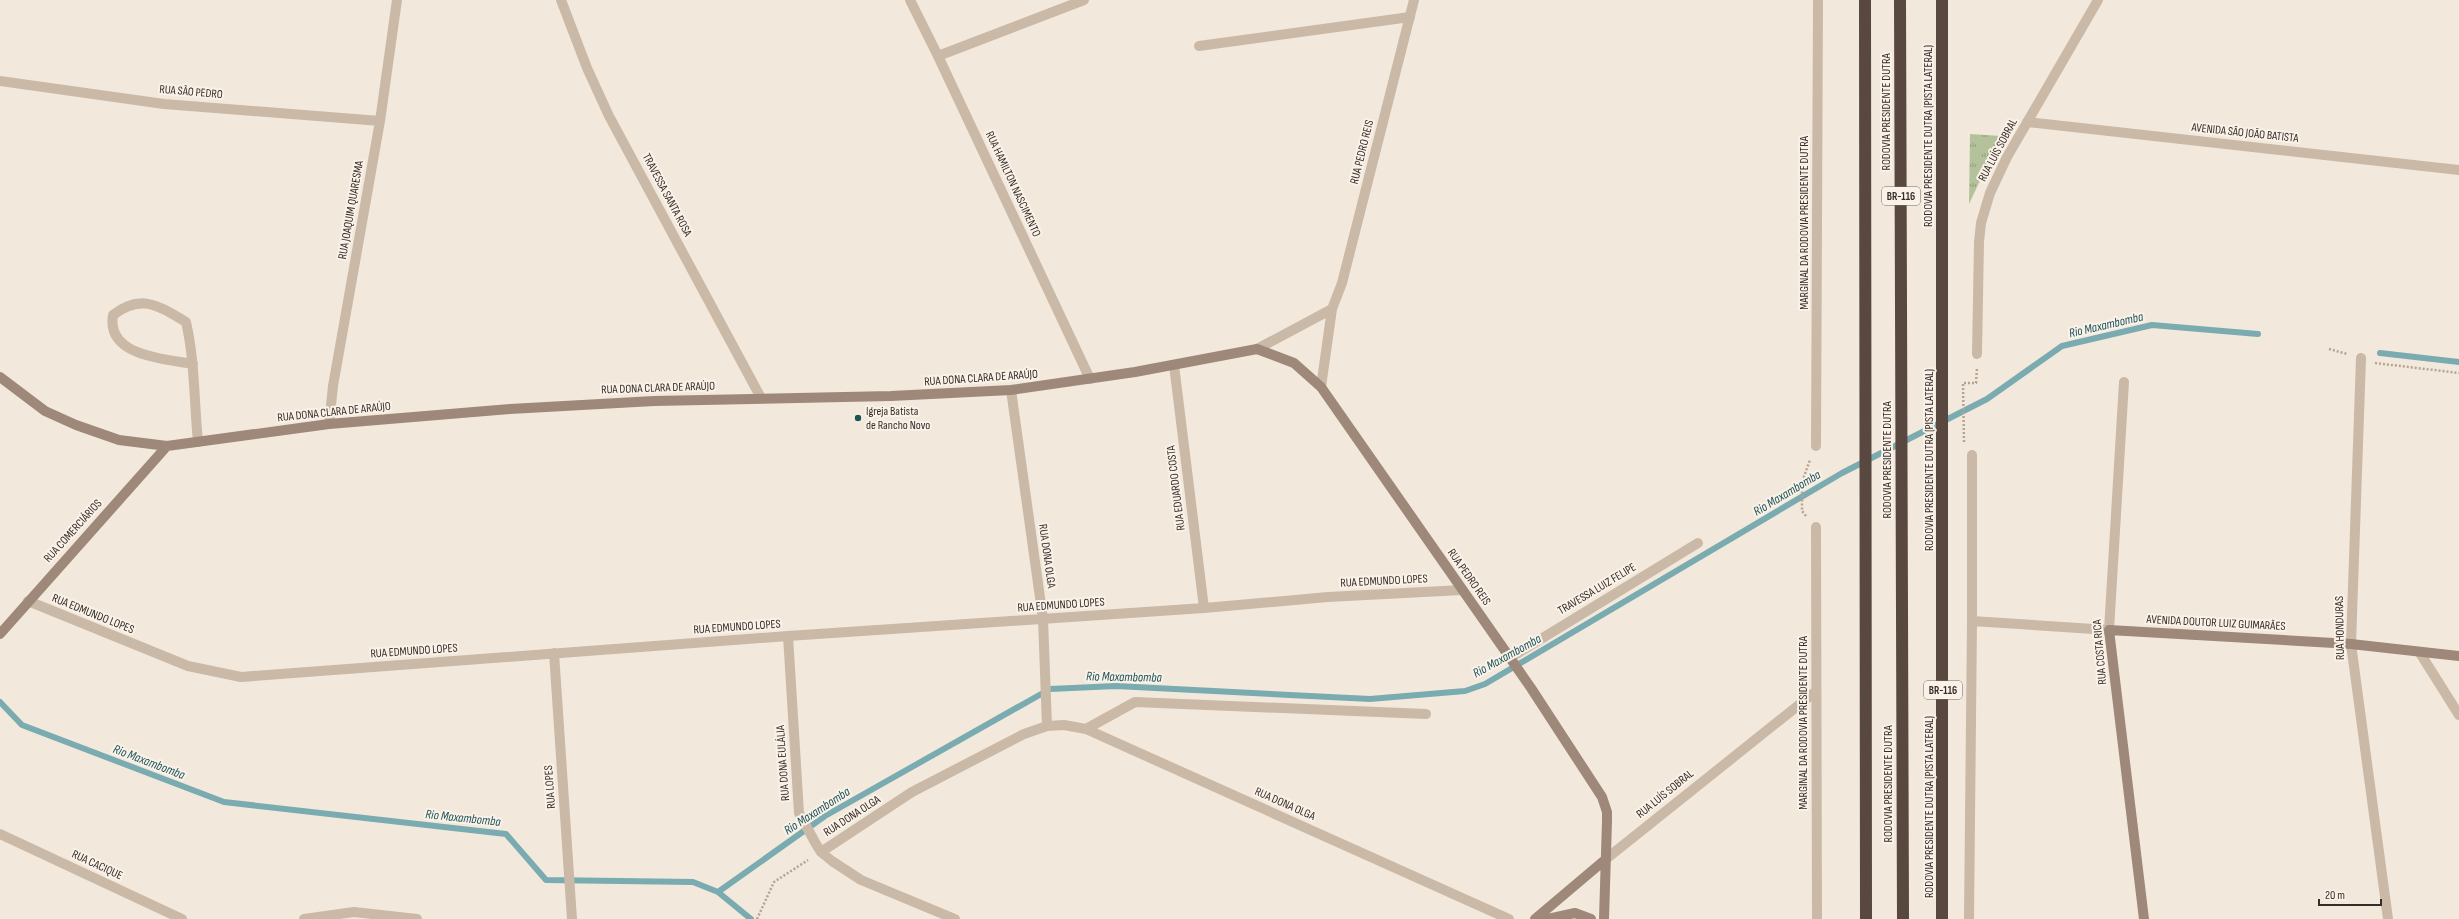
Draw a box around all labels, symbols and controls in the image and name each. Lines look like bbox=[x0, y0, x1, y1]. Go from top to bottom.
street label: RODOVIA PRESIDENTE DUTRA (PISTA LATERAL) bbox=[1921, 45, 1936, 227]
street label: RODOVIA PRESIDENTE DUTRA bbox=[1879, 53, 1894, 171]
street label: RUA SÃO PEDRO bbox=[159, 82, 223, 102]
street label: RUA LUÍS SOBRAL bbox=[1975, 115, 2021, 184]
street label: RUA PEDRO REIS bbox=[1347, 118, 1377, 186]
street label: AVENIDA SÃO JOÃO BATISTA bbox=[2190, 120, 2300, 146]
street label: RUA HAMILTON NASCIMENTO bbox=[982, 129, 1044, 239]
street label: MARGINAL DA RODOVIA PRESIDENTE DUTRA bbox=[1797, 135, 1812, 310]
street label: TRAVESSA SANTA ROSA bbox=[639, 151, 696, 240]
street label: RUA JOAQUIM QUARESMA bbox=[335, 159, 367, 260]
road number: BR-116 bbox=[1882, 187, 1920, 205]
water label: Rio Maxambomba bbox=[2067, 309, 2145, 341]
street label: RUA DONA CLARA DE ARAÚJO bbox=[924, 367, 1038, 389]
street label: RODOVIA PRESIDENTE DUTRA (PISTA LATERAL) bbox=[1922, 369, 1937, 551]
street label: RUA DONA CLARA DE ARAÚJO bbox=[601, 379, 715, 397]
street label: RUA DONA CLARA DE ARAÚJO bbox=[277, 399, 392, 425]
street label: RODOVIA PRESIDENTE DUTRA bbox=[1880, 401, 1895, 519]
place label: Igreja Batista de Rancho Novo bbox=[866, 404, 930, 433]
marker: Igreja Batista de Rancho Novo bbox=[853, 413, 863, 423]
street label: RUA EDUARDO COSTA bbox=[1163, 444, 1189, 531]
water label: Rio Maxambomba bbox=[1750, 466, 1824, 519]
street label: RUA COMERCIÁRIOS bbox=[41, 496, 105, 566]
street label: RUA DONA OLGA bbox=[1035, 523, 1059, 590]
street label: RUA PEDRO REIS bbox=[1444, 546, 1494, 608]
street label: TRAVESSA LUIZ FELIPE bbox=[1555, 560, 1639, 618]
street label: RUA EDMUNDO LOPES bbox=[1340, 571, 1428, 591]
street label: RUA EDMUNDO LOPES bbox=[50, 591, 136, 637]
street label: RUA EDMUNDO LOPES bbox=[1017, 594, 1105, 616]
street label: RUA HONDURAS bbox=[2332, 596, 2348, 660]
street label: AVENIDA DOUTOR LUIZ GUIMARÃES bbox=[2145, 612, 2286, 634]
street label: RUA EDMUNDO LOPES bbox=[693, 616, 781, 638]
street label: RUA COSTA RICA bbox=[2090, 618, 2110, 685]
water label: Rio Maxambomba bbox=[1470, 630, 1545, 681]
street label: MARGINAL DA RODOVIA PRESIDENTE DUTRA bbox=[1796, 635, 1811, 810]
street label: RUA EDMUNDO LOPES bbox=[370, 640, 458, 662]
water label: Rio Maxambomba bbox=[1086, 668, 1163, 686]
road number: BR-116 bbox=[1924, 681, 1962, 699]
street label: RODOVIA PRESIDENTE DUTRA (PISTA LATERAL) bbox=[1922, 716, 1937, 898]
street label: RUA DONA EULÁLIA bbox=[773, 724, 793, 801]
street label: RODOVIA PRESIDENTE DUTRA bbox=[1881, 725, 1896, 843]
water label: Rio Maxambomba bbox=[111, 741, 188, 783]
street label: RUA LOPES bbox=[541, 765, 559, 809]
street label: RUA LUÍS SOBRAL bbox=[1633, 766, 1697, 822]
water label: Rio Maxambomba bbox=[781, 783, 854, 838]
street label: RUA DONA OLGA bbox=[1252, 784, 1318, 824]
street label: RUA DONA OLGA bbox=[821, 792, 884, 840]
water label: Rio Maxambomba bbox=[425, 806, 502, 830]
street label: RUA CACIQUE bbox=[69, 847, 125, 883]
scale bar bbox=[2319, 881, 2381, 907]
text: 20 m bbox=[2325, 888, 2345, 903]

